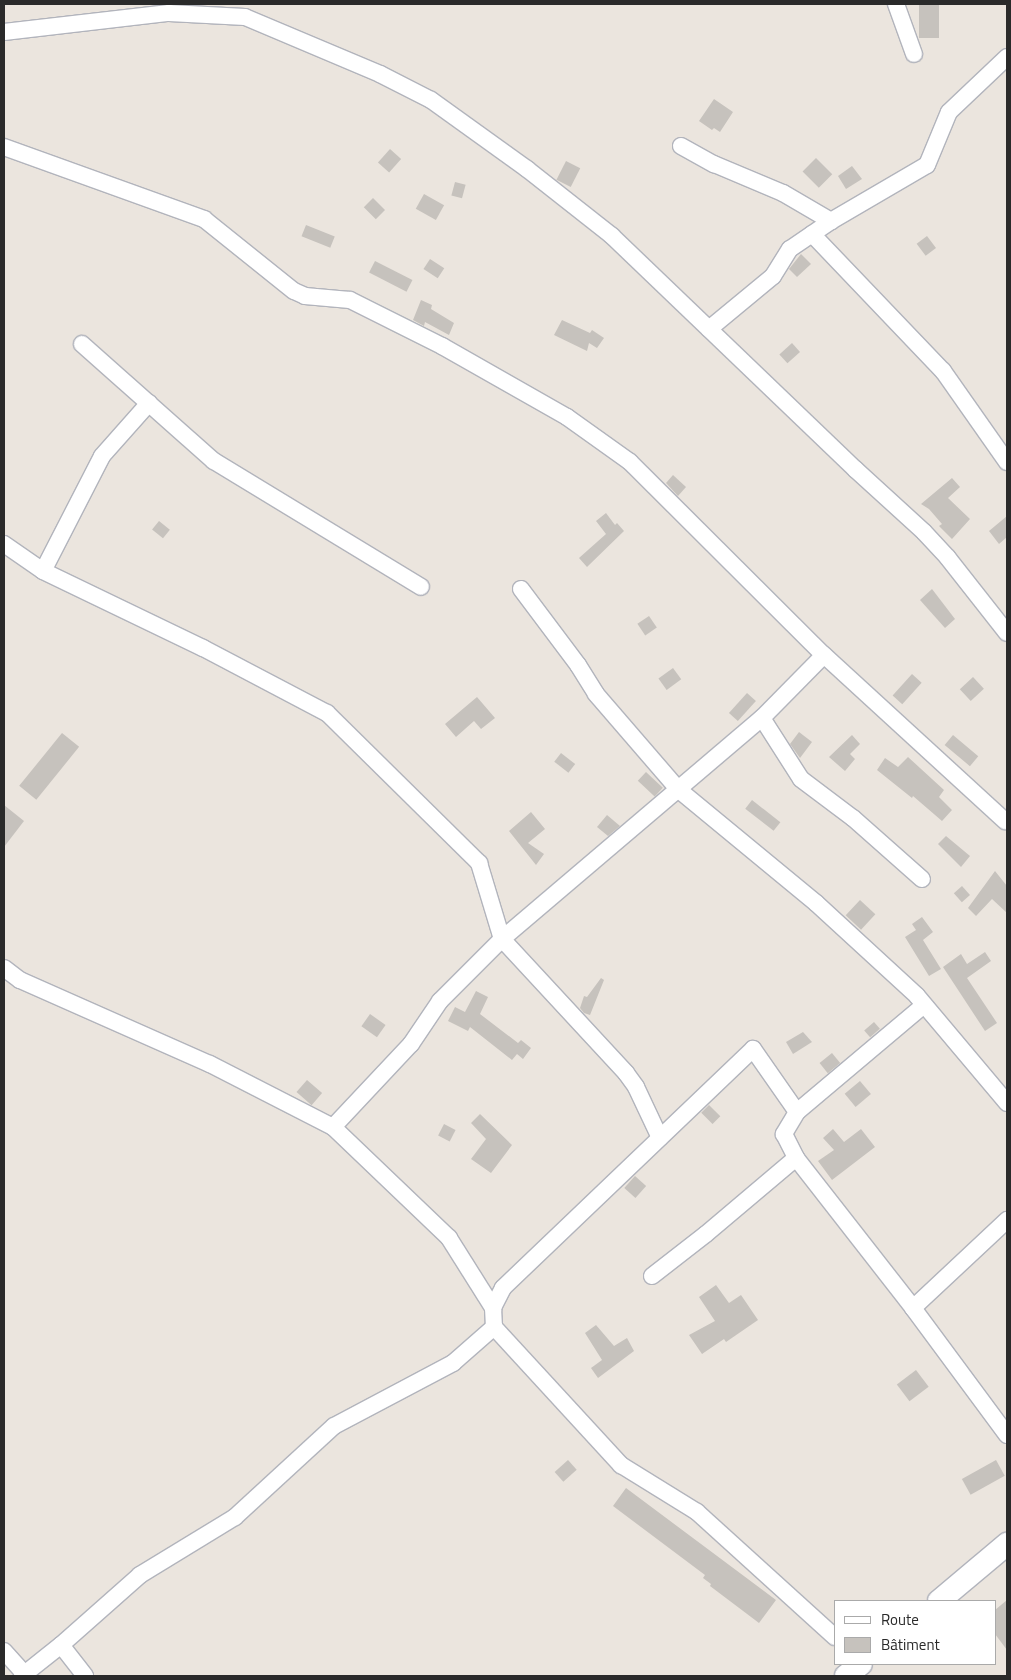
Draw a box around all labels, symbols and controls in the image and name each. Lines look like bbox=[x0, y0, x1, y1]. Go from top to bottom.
legend bbox=[834, 1600, 996, 1665]
text: Route bbox=[881, 1608, 919, 1631]
text: Bâtiment bbox=[881, 1633, 940, 1656]

